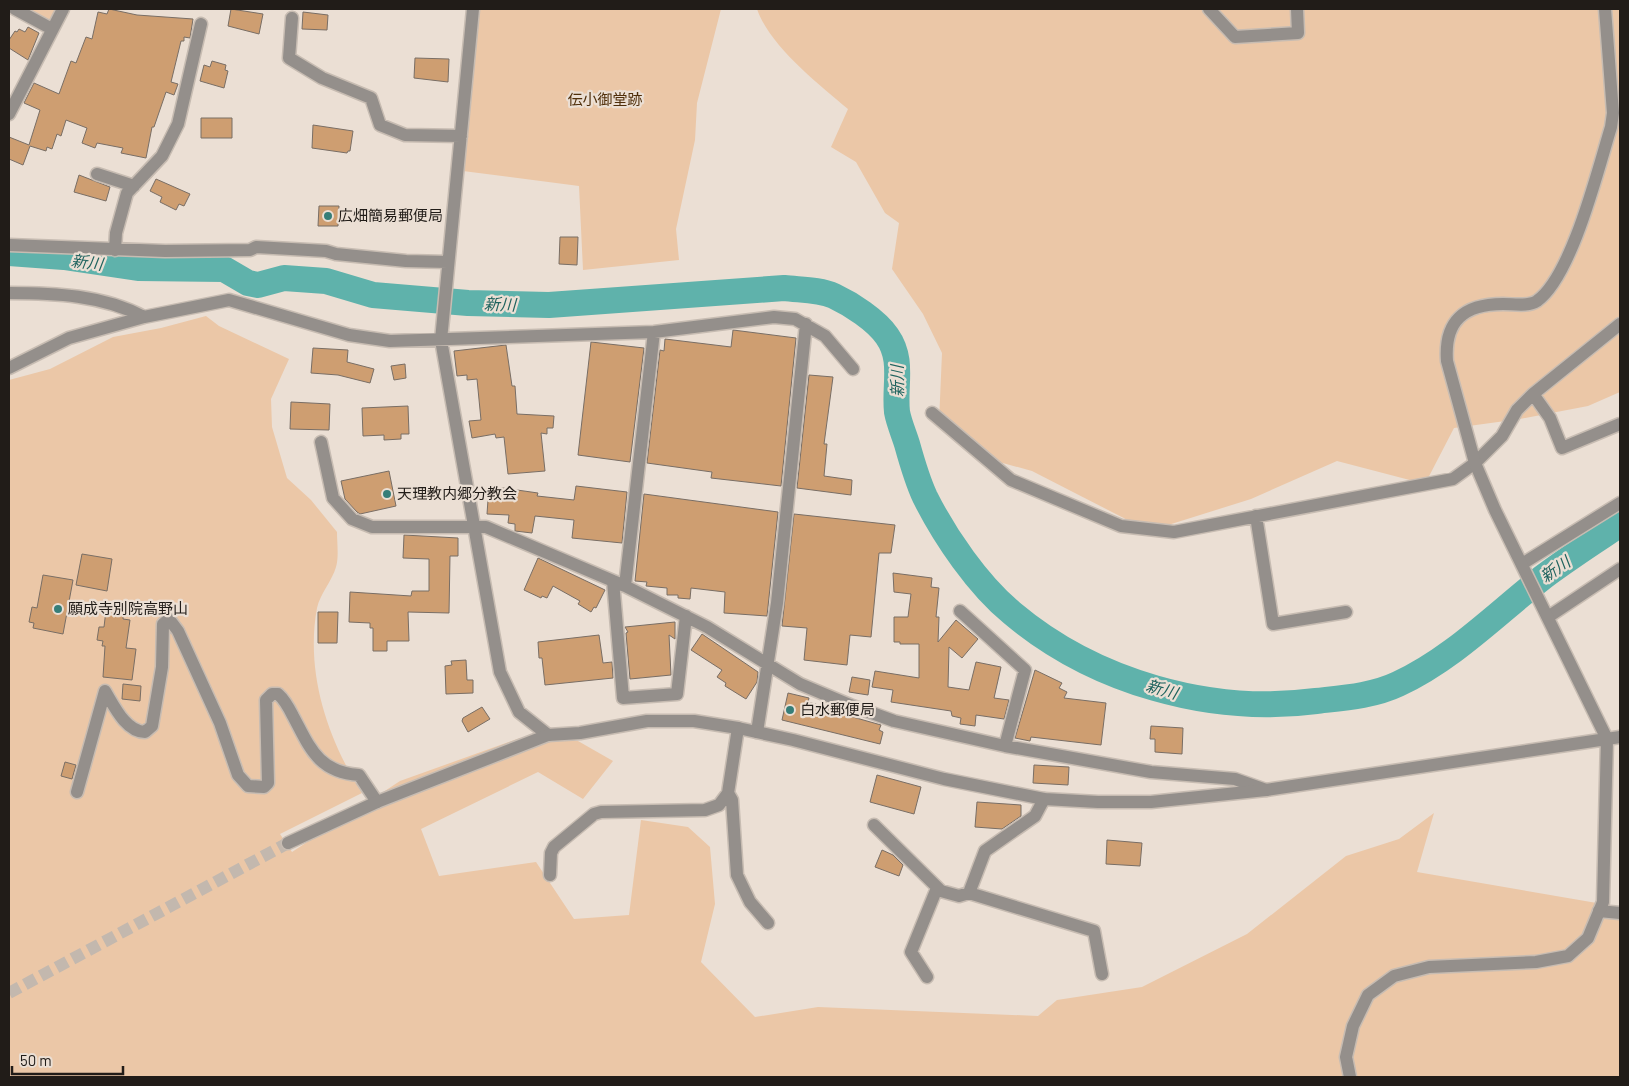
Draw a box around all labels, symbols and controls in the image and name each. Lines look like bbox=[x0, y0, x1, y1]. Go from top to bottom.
park label: 伝小御堂跡 bbox=[567, 90, 643, 108]
place label: 広畑簡易郵便局 bbox=[338, 206, 443, 224]
marker: 広畑簡易郵便局 bbox=[322, 210, 334, 222]
water label: 新川 bbox=[70, 250, 106, 273]
water label: 新川 bbox=[484, 293, 518, 314]
water label: 新川 bbox=[887, 363, 906, 397]
place label: 天理教内郷分教会 bbox=[397, 484, 517, 502]
marker: 天理教内郷分教会 bbox=[381, 488, 393, 500]
water label: 新川 bbox=[1536, 550, 1575, 586]
place label: 願成寺別院高野山 bbox=[68, 599, 188, 617]
marker: 願成寺別院高野山 bbox=[52, 603, 64, 615]
water label: 新川 bbox=[1144, 675, 1182, 703]
place label: 白水郵便局 bbox=[800, 700, 875, 718]
marker: 白水郵便局 bbox=[784, 704, 796, 716]
scale bar bbox=[12, 1044, 124, 1076]
text: 50 m bbox=[20, 1051, 52, 1069]

